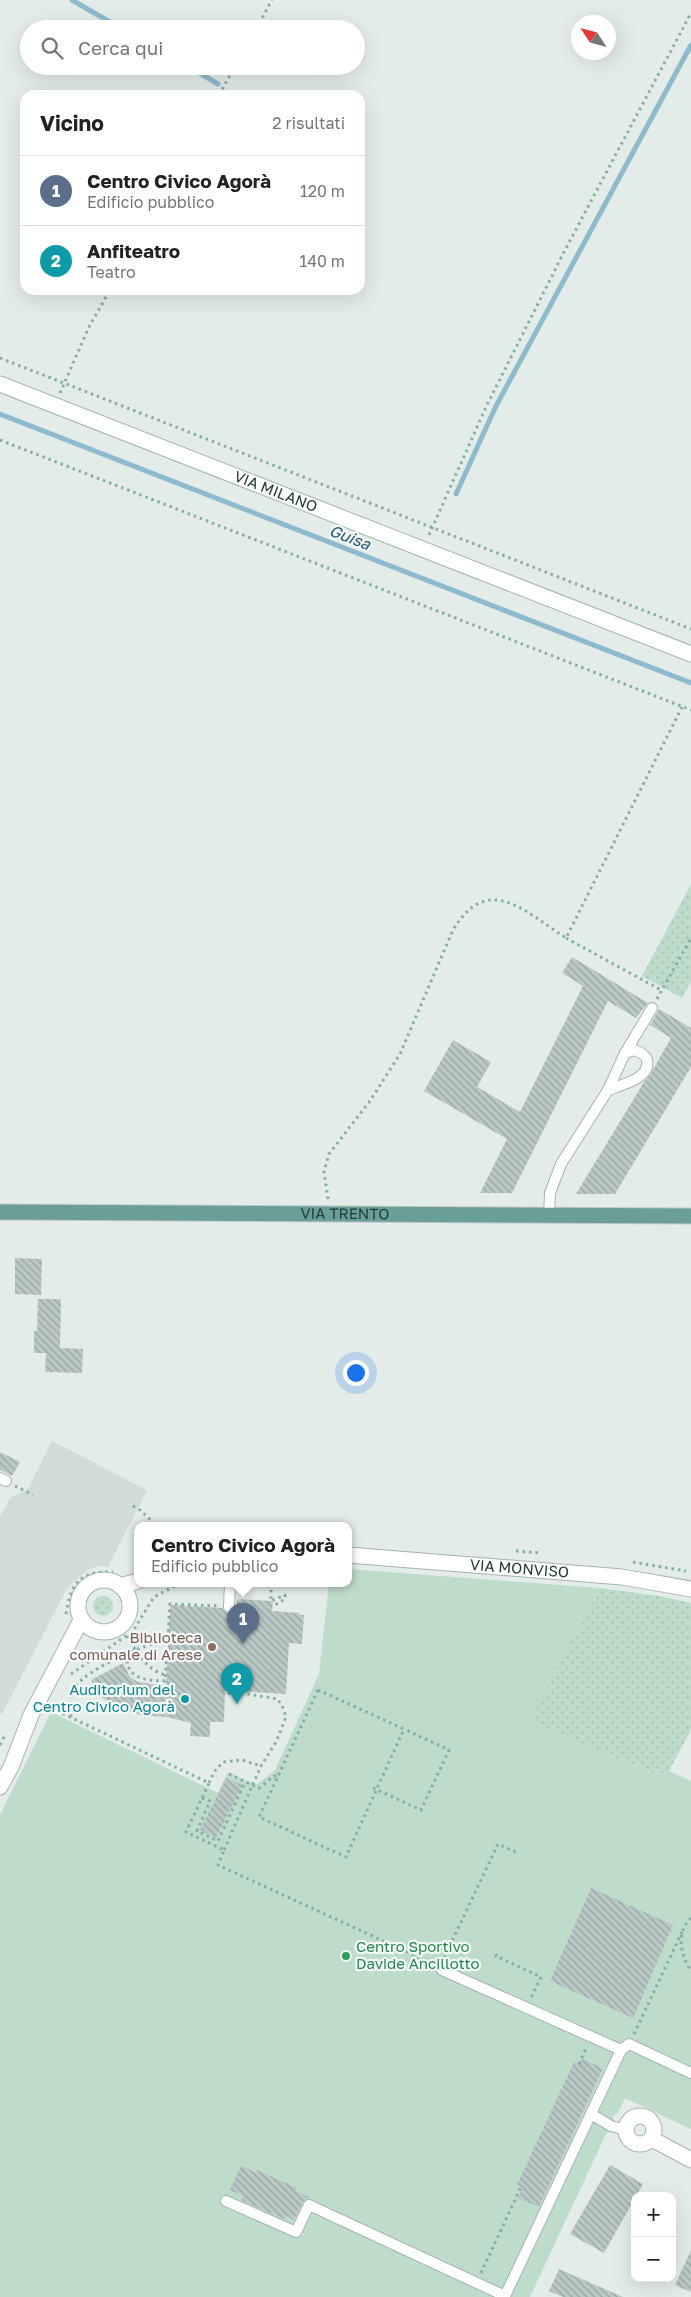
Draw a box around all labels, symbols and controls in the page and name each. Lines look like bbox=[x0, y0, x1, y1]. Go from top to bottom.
north arrow bbox=[571, 15, 616, 60]
search box bbox=[20, 20, 365, 75]
icon: search bbox=[38, 34, 66, 62]
text: Cerca qui bbox=[78, 36, 163, 59]
text: Vicino bbox=[40, 110, 104, 136]
text: 2 risultati bbox=[272, 113, 345, 133]
text: Centro Civico Agorà bbox=[87, 169, 271, 192]
text: 1 bbox=[52, 181, 60, 201]
text: 120 m bbox=[300, 181, 345, 201]
text: Edificio pubblico bbox=[87, 192, 214, 212]
text: Anfiteatro bbox=[87, 239, 180, 262]
text: 2 bbox=[51, 251, 61, 271]
text: 140 m bbox=[299, 251, 345, 271]
text: Teatro bbox=[87, 262, 136, 282]
street label: VIA MILANO bbox=[232, 466, 320, 515]
water label: Guisa bbox=[326, 520, 374, 554]
street label: VIA TRENTO bbox=[301, 1204, 389, 1222]
your location bbox=[343, 1360, 369, 1386]
popup bbox=[134, 1522, 352, 1587]
text: Centro Civico Agorà bbox=[151, 1533, 335, 1556]
street label: VIA MONVISO bbox=[469, 1555, 570, 1581]
text: Edificio pubblico bbox=[151, 1556, 278, 1576]
pin: 1 bbox=[227, 1603, 259, 1644]
place label: Biblioteca comunale di Arese bbox=[70, 1628, 202, 1663]
marker: Biblioteca comunale di Arese bbox=[206, 1641, 218, 1653]
pin: 2 bbox=[221, 1663, 253, 1704]
place label: Auditorium del Centro Civico Agorà bbox=[33, 1680, 175, 1715]
marker: Auditorium del Centro Civico Agorà bbox=[179, 1693, 191, 1705]
place label: Centro Sportivo Davide Ancillotto bbox=[356, 1937, 480, 1972]
marker: Centro Sportivo Davide Ancillotto bbox=[340, 1950, 352, 1962]
map controls bbox=[631, 2192, 676, 2282]
button: + bbox=[631, 2192, 676, 2237]
button: − bbox=[631, 2237, 676, 2282]

